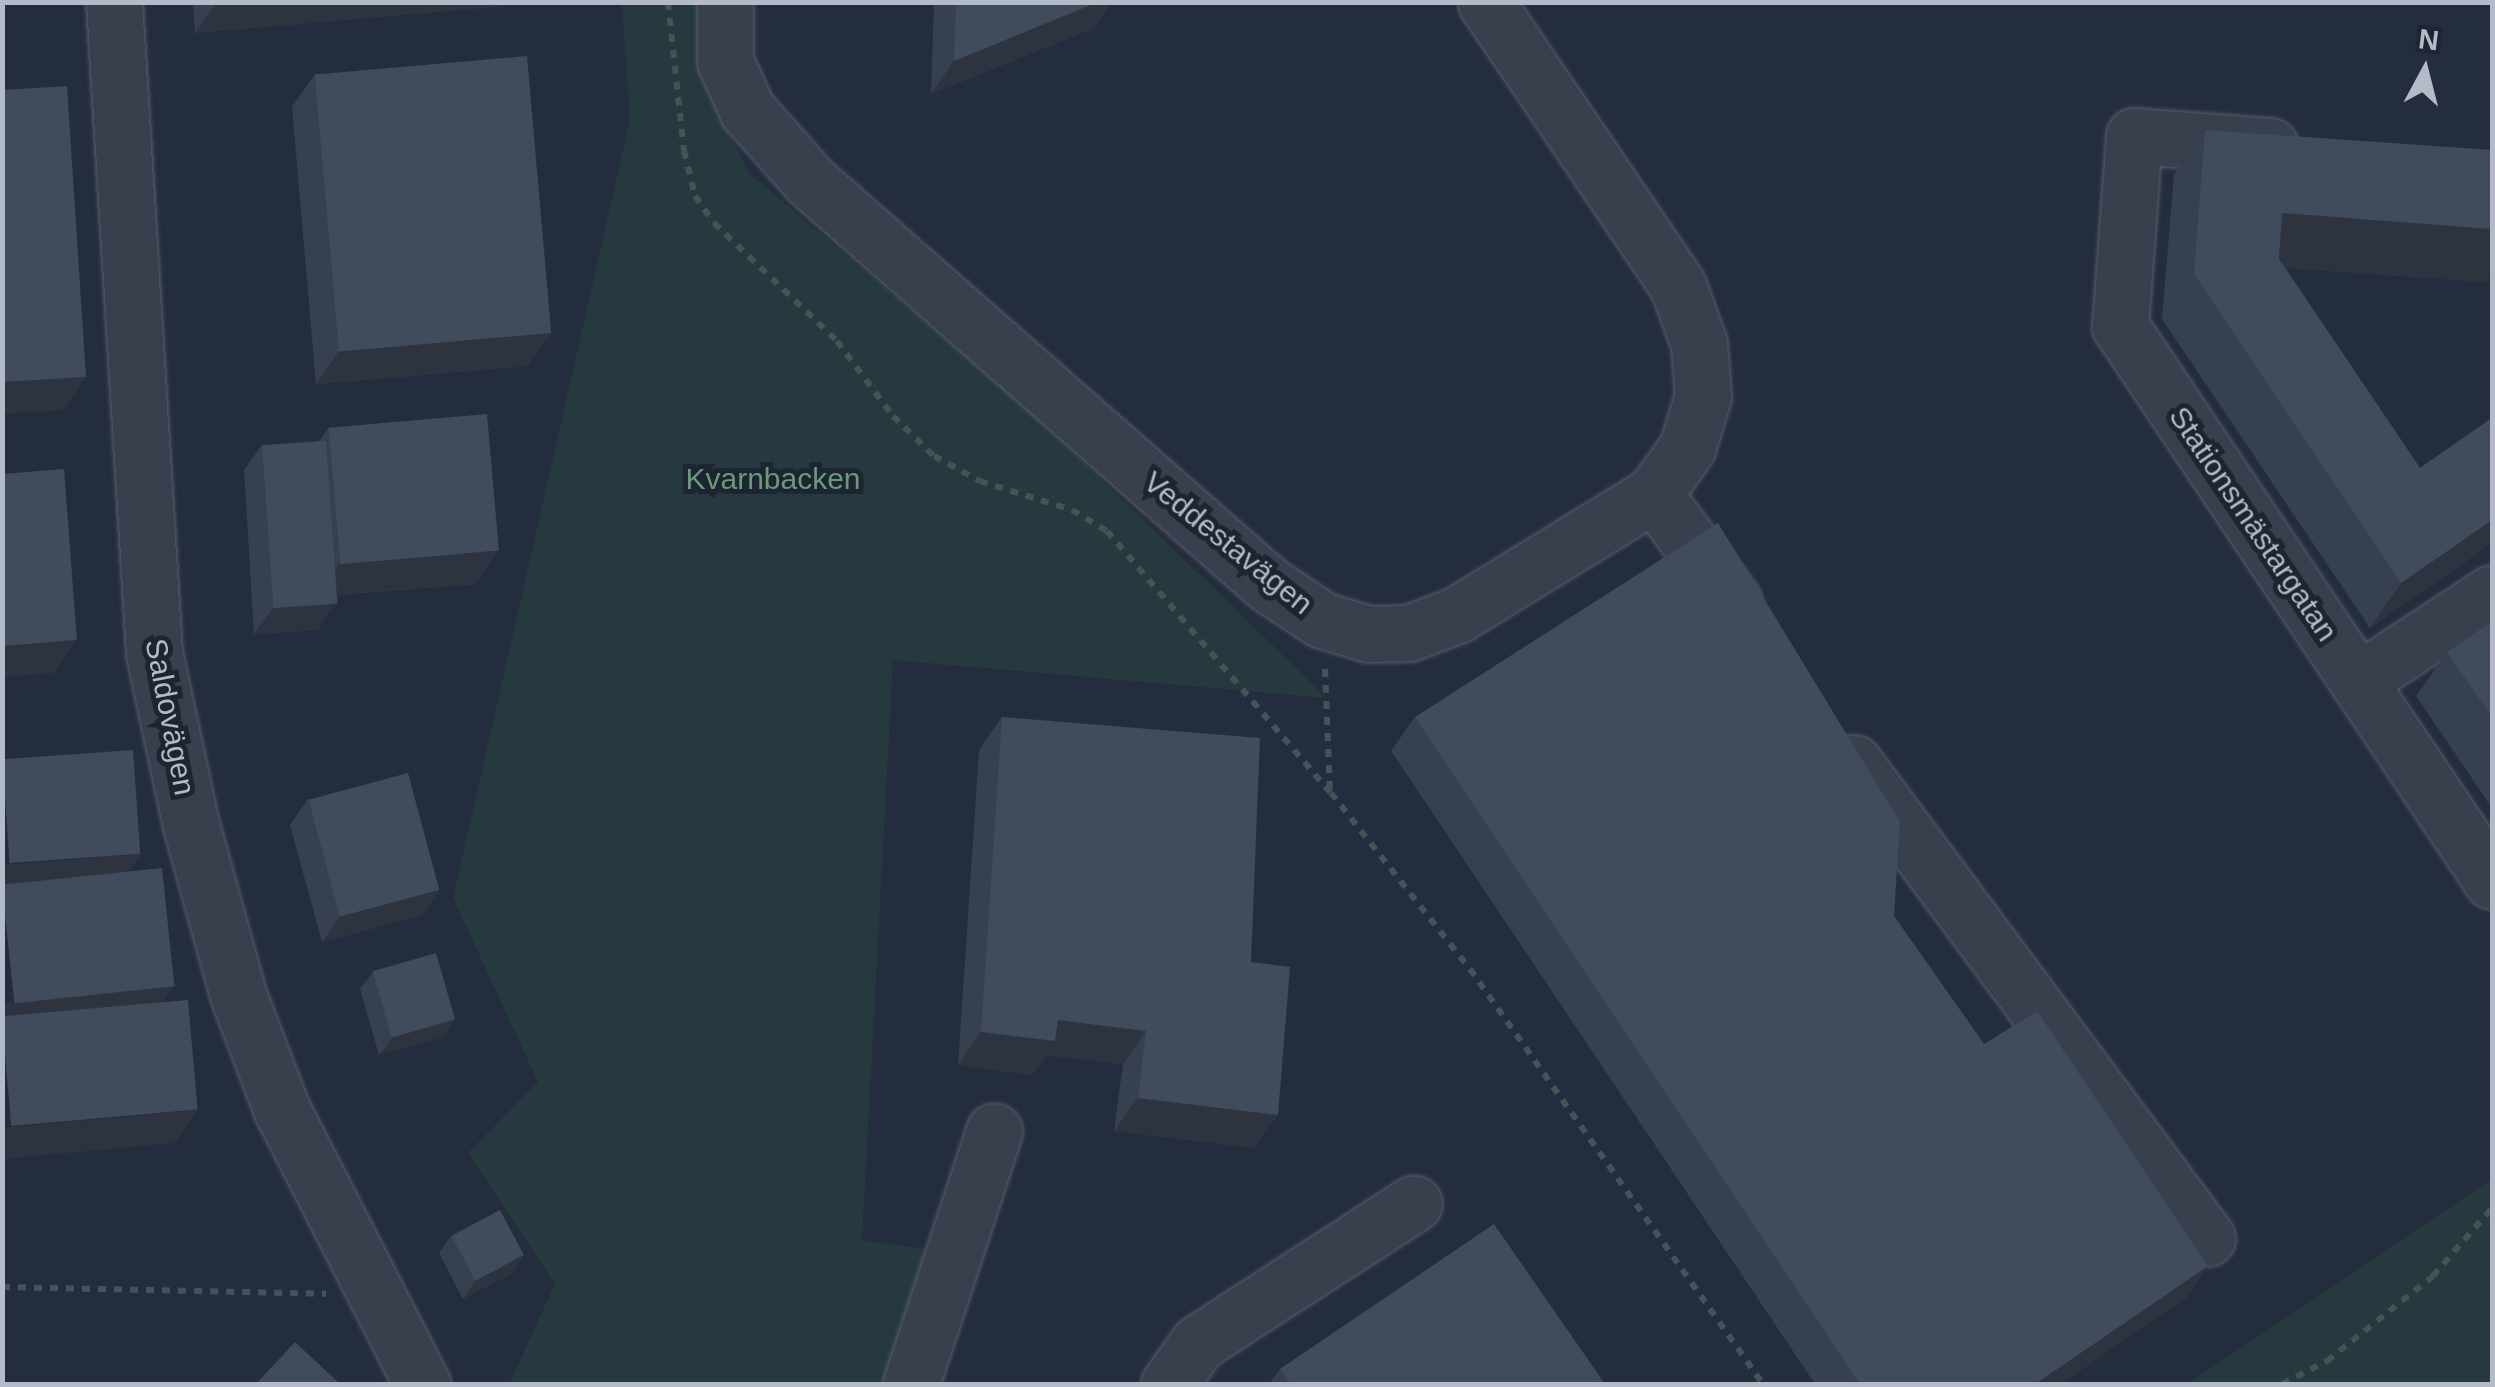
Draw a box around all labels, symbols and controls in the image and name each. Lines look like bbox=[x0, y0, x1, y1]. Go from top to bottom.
north arrow bbox=[2375, 20, 2475, 120]
text: N bbox=[2417, 23, 2441, 56]
street label: Stationsmästargatan bbox=[2161, 400, 2345, 648]
park label: Kvarnbacken bbox=[685, 461, 861, 497]
street label: Veddestavägen bbox=[1136, 464, 1320, 622]
street label: Saldovägen bbox=[137, 636, 203, 798]

